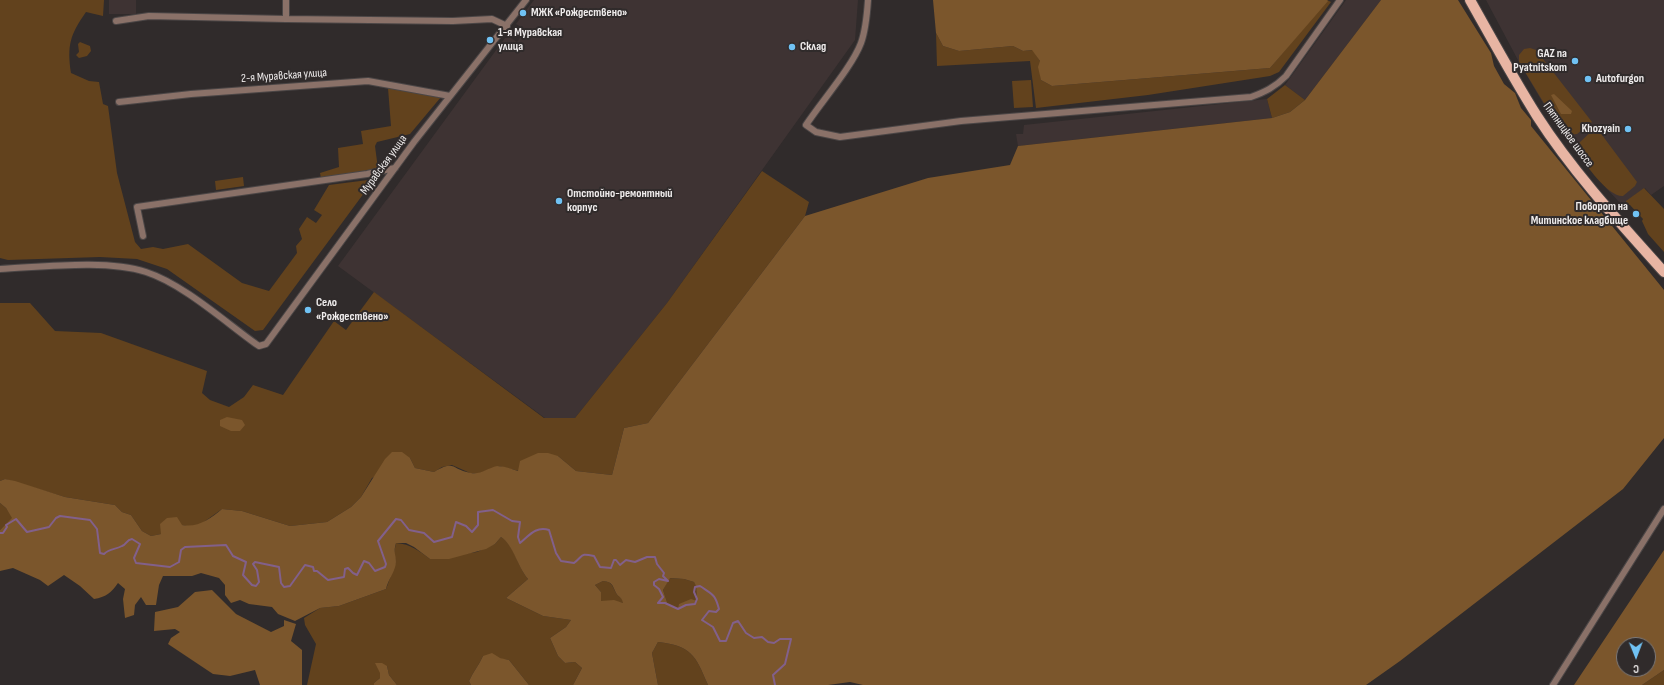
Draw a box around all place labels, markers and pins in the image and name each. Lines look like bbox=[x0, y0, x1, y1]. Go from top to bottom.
place label: МЖК «Рождествено» bbox=[531, 6, 627, 20]
marker: МЖК «Рождествено» bbox=[518, 8, 528, 18]
place label: 1-я Муравская улица bbox=[498, 26, 562, 54]
marker: 1-я Муравская улица bbox=[485, 35, 495, 45]
place label: Склад bbox=[800, 40, 826, 54]
marker: Склад bbox=[787, 42, 797, 52]
place label: GAZ na Pyatnitskom bbox=[1513, 47, 1567, 75]
marker: GAZ na Pyatnitskom bbox=[1570, 56, 1580, 66]
place label: Autofurgon bbox=[1596, 72, 1644, 86]
marker: Autofurgon bbox=[1583, 74, 1593, 84]
place label: Khozyain bbox=[1581, 122, 1620, 136]
marker: Khozyain bbox=[1623, 124, 1633, 134]
place label: Отстойно-ремонтный корпус bbox=[567, 187, 673, 215]
marker: Отстойно-ремонтный корпус bbox=[554, 196, 564, 206]
place label: Поворот на Митинское кладбище bbox=[1531, 200, 1628, 228]
marker: Поворот на Митинское кладбище bbox=[1631, 209, 1641, 219]
place label: Село «Рождествено» bbox=[316, 296, 388, 324]
marker: Село «Рождествено» bbox=[303, 305, 313, 315]

